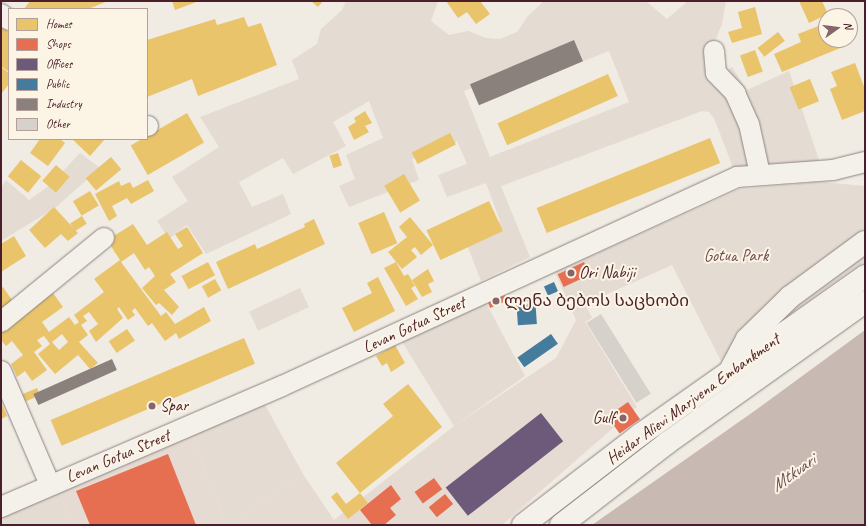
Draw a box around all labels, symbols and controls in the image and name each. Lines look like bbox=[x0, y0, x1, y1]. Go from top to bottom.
legend bbox=[8, 8, 148, 140]
north arrow bbox=[818, 8, 858, 48]
text: Homes bbox=[46, 16, 72, 32]
text: N bbox=[841, 20, 856, 30]
text: Shops bbox=[46, 36, 71, 52]
text: Offices bbox=[46, 56, 72, 72]
text: Public bbox=[46, 76, 70, 92]
text: Industry bbox=[46, 96, 82, 112]
text: Other bbox=[46, 116, 70, 132]
park label: Gotua Park bbox=[704, 246, 768, 266]
place label: Ori Nabiji bbox=[579, 263, 636, 283]
marker: Ori Nabiji bbox=[566, 268, 576, 278]
place label: ლენა ბებოს საცხობი bbox=[504, 291, 689, 311]
street label: Levan Gotua Street bbox=[359, 292, 469, 358]
marker: ლენა ბებოს საცხობი bbox=[491, 296, 501, 306]
street label: Heidar Alievi Marjvena Embankment bbox=[602, 329, 784, 469]
place label: Spar bbox=[160, 396, 188, 416]
marker: Spar bbox=[147, 401, 157, 411]
place label: Gulf bbox=[592, 408, 615, 428]
marker: Gulf bbox=[618, 413, 628, 423]
street label: Levan Gotua Street bbox=[63, 425, 173, 487]
water label: Mtkvari bbox=[767, 450, 819, 496]

